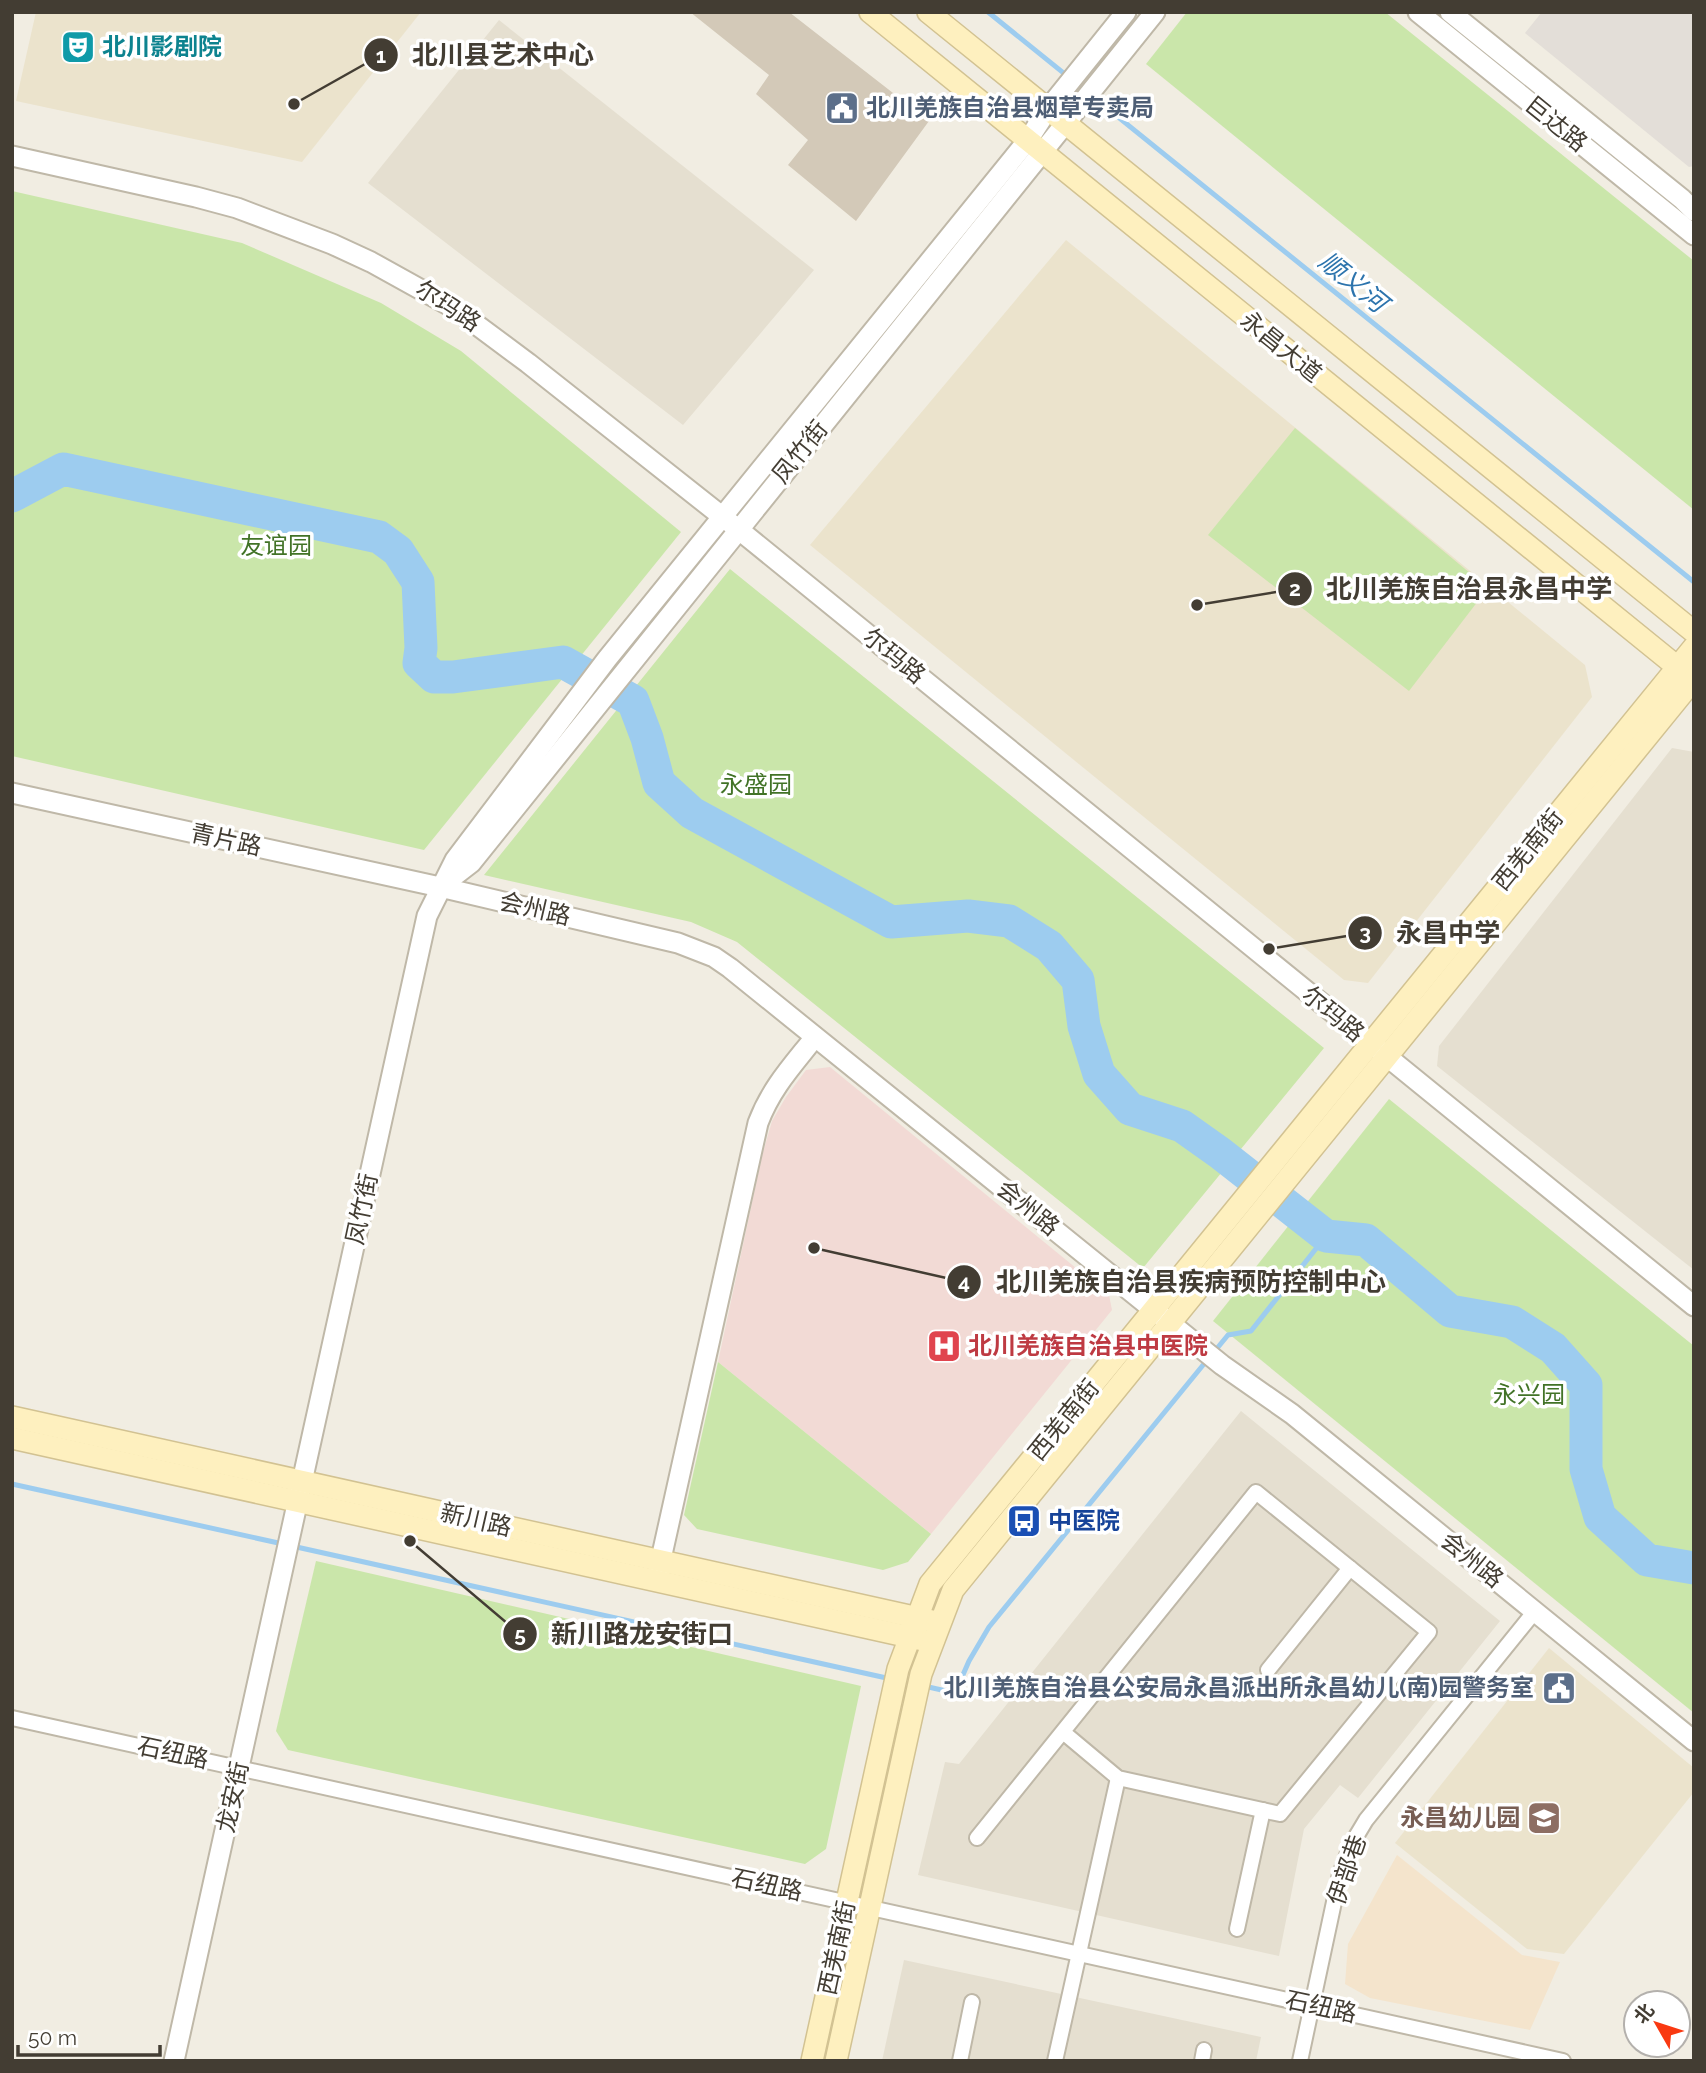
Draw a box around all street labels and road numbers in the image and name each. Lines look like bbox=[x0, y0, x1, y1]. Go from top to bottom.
street label: 巨达路 bbox=[1519, 90, 1593, 158]
street label: 尔玛路 bbox=[410, 274, 486, 337]
street label: 永昌大道 bbox=[1235, 305, 1328, 388]
street label: 凤竹街 bbox=[766, 415, 834, 489]
street label: 尔玛路 bbox=[857, 622, 931, 690]
street label: 西羌南街 bbox=[1486, 803, 1569, 896]
street label: 青片路 bbox=[188, 818, 264, 861]
street label: 会州路 bbox=[497, 886, 573, 931]
street label: 尔玛路 bbox=[1296, 980, 1370, 1048]
street label: 凤竹街 bbox=[340, 1171, 383, 1247]
street label: 会州路 bbox=[991, 1174, 1065, 1242]
street label: 西羌南街 bbox=[1022, 1373, 1105, 1466]
street label: 新川路 bbox=[438, 1497, 514, 1542]
street label: 会州路 bbox=[1435, 1526, 1509, 1594]
street label: 石纽路 bbox=[135, 1731, 211, 1774]
street label: 龙安街 bbox=[211, 1759, 254, 1835]
street label: 伊部巷 bbox=[1321, 1831, 1372, 1909]
street label: 石纽路 bbox=[729, 1863, 805, 1906]
street label: 西羌南街 bbox=[812, 1898, 861, 1998]
street label: 石纽路 bbox=[1283, 1985, 1359, 2028]

